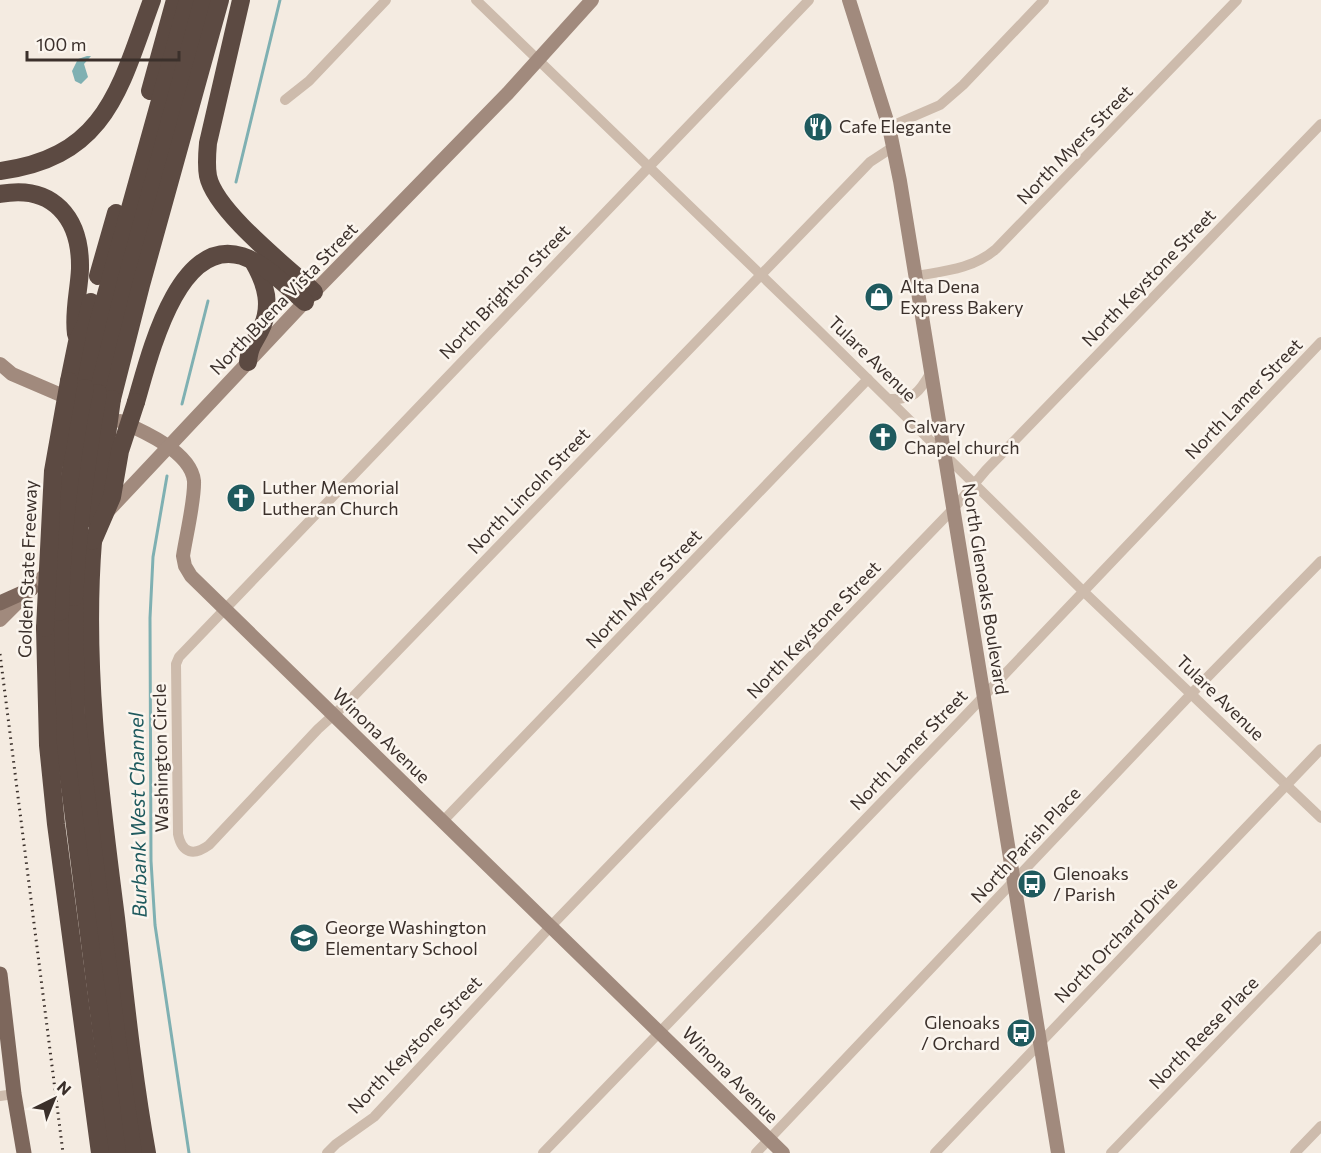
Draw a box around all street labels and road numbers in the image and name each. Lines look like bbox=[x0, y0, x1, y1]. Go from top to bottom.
street label: North Myers Street bbox=[1012, 80, 1137, 208]
street label: North Keystone Street bbox=[1077, 204, 1220, 351]
street label: North Buena Vista Street bbox=[205, 218, 362, 379]
street label: North Brighton Street bbox=[434, 219, 574, 363]
street label: Tulare Avenue bbox=[824, 311, 921, 406]
street label: North Lamer Street bbox=[1180, 333, 1306, 463]
street label: North Lincoln Street bbox=[462, 423, 594, 558]
street label: Golden State Freeway bbox=[13, 480, 41, 658]
street label: North Glenoaks Boulevard bbox=[958, 482, 1014, 696]
street label: North Myers Street bbox=[581, 524, 706, 652]
street label: North Keystone Street bbox=[742, 556, 885, 703]
street label: Tulare Avenue bbox=[1172, 650, 1269, 745]
street label: Winona Avenue bbox=[328, 683, 435, 787]
street label: Washington Circle bbox=[148, 684, 172, 833]
street label: North Lamer Street bbox=[845, 684, 971, 814]
street label: North Parish Place bbox=[966, 782, 1085, 907]
street label: North Orchard Drive bbox=[1049, 872, 1181, 1007]
street label: North Keystone Street bbox=[343, 971, 486, 1118]
street label: North Reese Place bbox=[1144, 971, 1263, 1093]
street label: Winona Avenue bbox=[678, 1022, 783, 1127]

